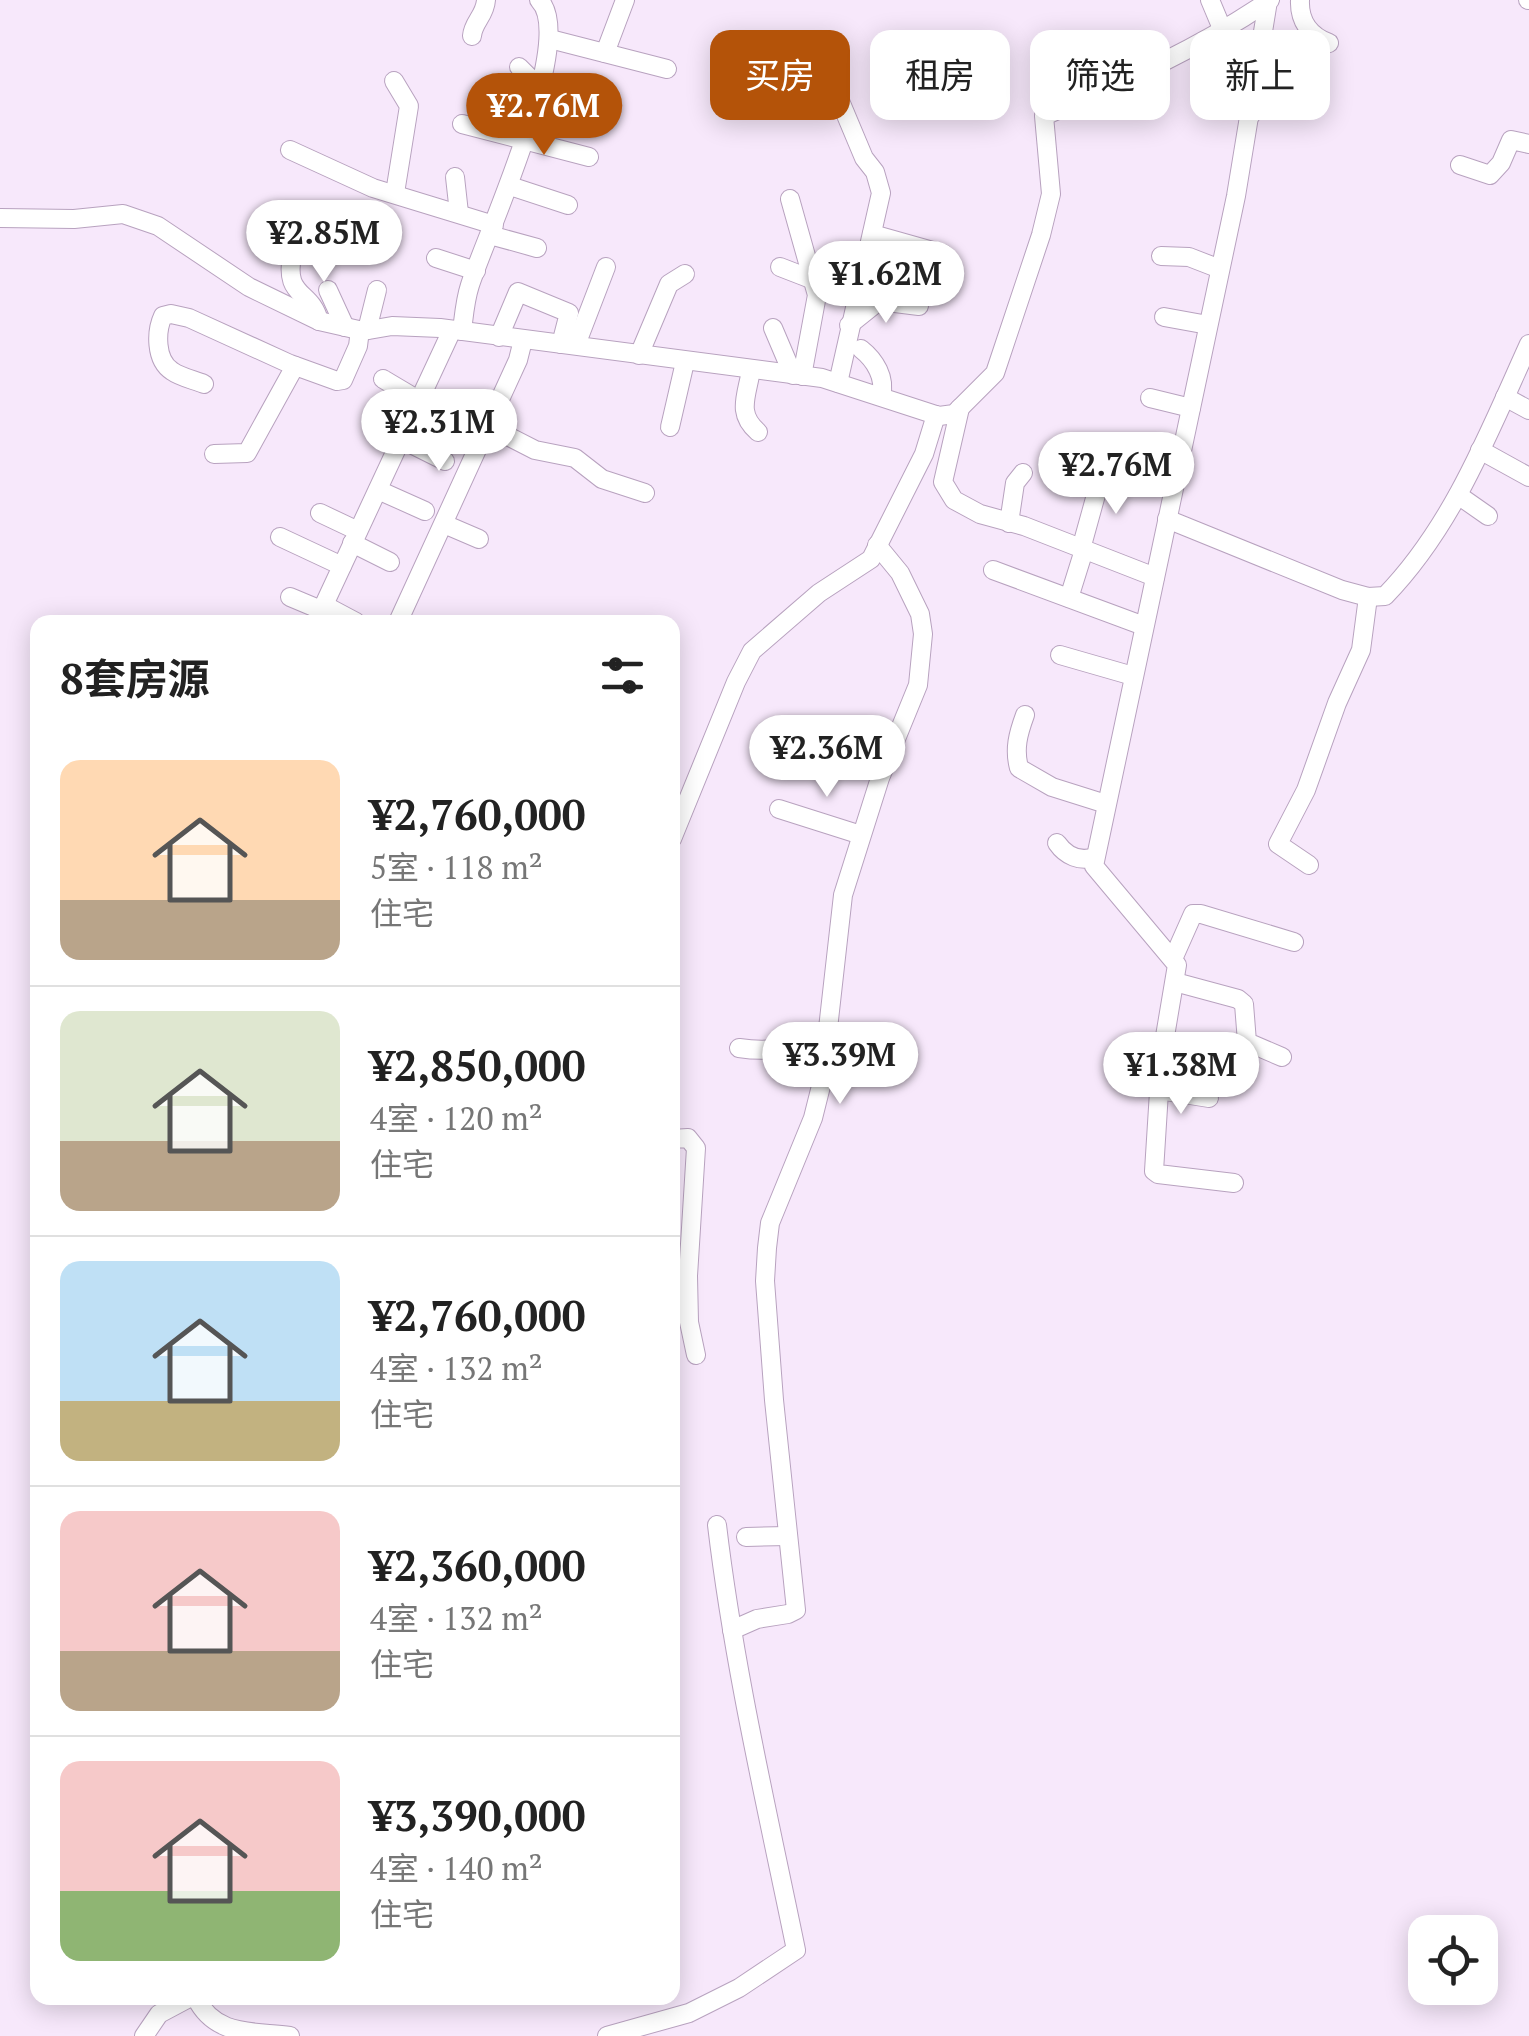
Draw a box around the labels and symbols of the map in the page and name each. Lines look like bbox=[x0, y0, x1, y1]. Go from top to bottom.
pin: ¥2.76M bbox=[463, 73, 625, 158]
pin: ¥2.85M bbox=[243, 200, 405, 285]
pin: ¥1.62M bbox=[805, 241, 967, 326]
pin: ¥2.31M bbox=[358, 389, 520, 474]
pin: ¥2.76M bbox=[1035, 432, 1197, 517]
pin: ¥2.36M bbox=[746, 715, 908, 800]
pin: ¥3.39M bbox=[759, 1022, 921, 1107]
pin: ¥1.38M bbox=[1100, 1032, 1262, 1117]

